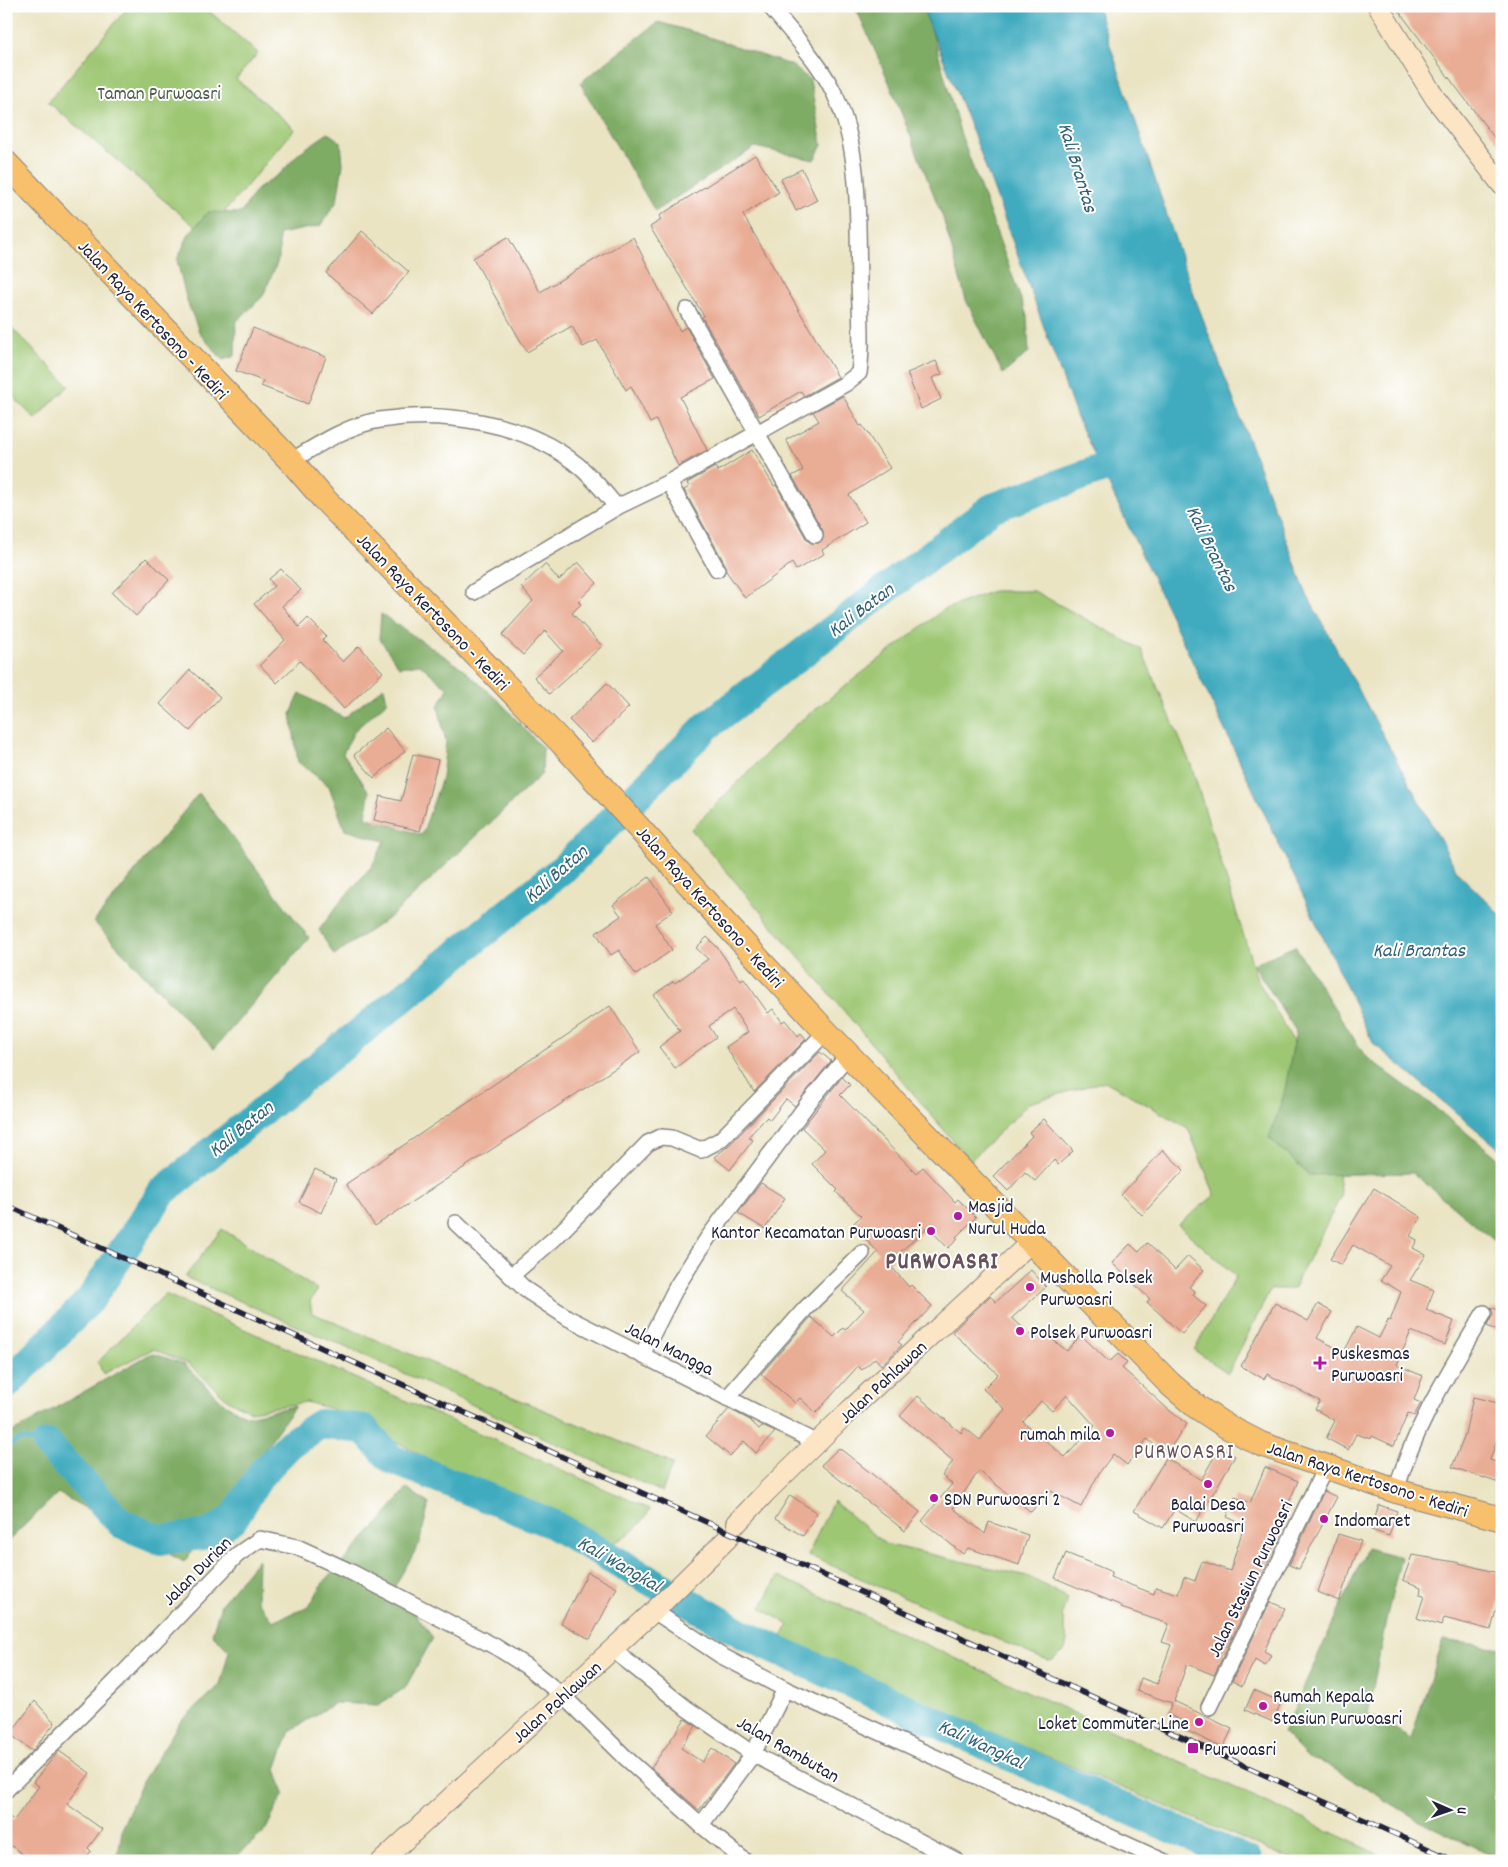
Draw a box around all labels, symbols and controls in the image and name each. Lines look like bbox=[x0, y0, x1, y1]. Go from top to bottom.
park label: Taman Purwoasri bbox=[97, 82, 221, 109]
water label: Kali Brantas bbox=[1049, 120, 1103, 217]
street label: Jalan Raya Kertosono - Kediri bbox=[70, 235, 233, 408]
water label: Kali Brantas bbox=[1177, 502, 1243, 597]
street label: Jalan Raya Kertosono - Kediri bbox=[349, 528, 515, 699]
water label: Kali Batan bbox=[823, 577, 901, 646]
street label: Jalan Raya Kertosono - Kediri bbox=[628, 821, 789, 996]
water label: Kali Batan bbox=[519, 839, 596, 911]
water label: Kali Brantas bbox=[1373, 938, 1466, 966]
water label: Kali Batan bbox=[203, 1095, 281, 1165]
place label: Masjid Nurul Huda bbox=[968, 1195, 1047, 1244]
marker: Masjid Nurul Huda bbox=[952, 1210, 964, 1222]
place label: Kantor Kecamatan Purwoasri bbox=[711, 1221, 922, 1248]
marker: Kantor Kecamatan Purwoasri bbox=[925, 1225, 937, 1237]
district label: PURWOASRI bbox=[885, 1246, 999, 1280]
place label: Musholla Polsek Purwoasri bbox=[1040, 1266, 1153, 1315]
marker: Musholla Polsek Purwoasri bbox=[1024, 1281, 1036, 1293]
street label: Jalan Mangga bbox=[619, 1316, 719, 1385]
place label: Polsek Purwoasri bbox=[1030, 1321, 1153, 1348]
marker: Polsek Purwoasri bbox=[1014, 1325, 1026, 1337]
street label: Jalan Pahlawan bbox=[834, 1335, 935, 1432]
place label: Puskesmas Purwoasri bbox=[1331, 1342, 1410, 1391]
marker: Puskesmas Purwoasri bbox=[1313, 1356, 1327, 1370]
place label: rumah mila bbox=[1020, 1423, 1101, 1450]
marker: rumah mila bbox=[1104, 1427, 1116, 1439]
street label: Jalan Raya Kertosono - Kediri bbox=[1263, 1436, 1471, 1527]
district label: PURWOASRI bbox=[1134, 1439, 1234, 1469]
marker: Balai Desa Purwoasri bbox=[1202, 1478, 1214, 1490]
place label: SDN Purwoasri 2 bbox=[944, 1488, 1061, 1515]
marker: SDN Purwoasri 2 bbox=[928, 1492, 940, 1504]
place label: Balai Desa Purwoasri bbox=[1171, 1493, 1246, 1542]
street label: Jalan Stasiun Purwoasri bbox=[1202, 1496, 1302, 1663]
place label: Indomaret bbox=[1334, 1509, 1410, 1536]
marker: Indomaret bbox=[1318, 1513, 1330, 1525]
water label: Kali Wangkal bbox=[571, 1530, 668, 1602]
street label: Jalan Durian bbox=[158, 1532, 239, 1613]
street label: Jalan Pahlawan bbox=[508, 1656, 609, 1751]
place label: Rumah Kepala Stasiun Purwoasri bbox=[1273, 1685, 1403, 1734]
marker: Rumah Kepala Stasiun Purwoasri bbox=[1257, 1700, 1269, 1712]
street label: Jalan Rambutan bbox=[731, 1711, 844, 1791]
place label: Loket Commuter Line bbox=[1038, 1712, 1189, 1739]
water label: Kali Wangkal bbox=[933, 1713, 1031, 1779]
marker: Loket Commuter Line bbox=[1193, 1716, 1205, 1728]
place label: Purwoasri bbox=[1204, 1738, 1277, 1765]
marker: Purwoasri bbox=[1186, 1741, 1200, 1755]
north arrow bbox=[1426, 1784, 1476, 1834]
text: U bbox=[1451, 1807, 1471, 1814]

